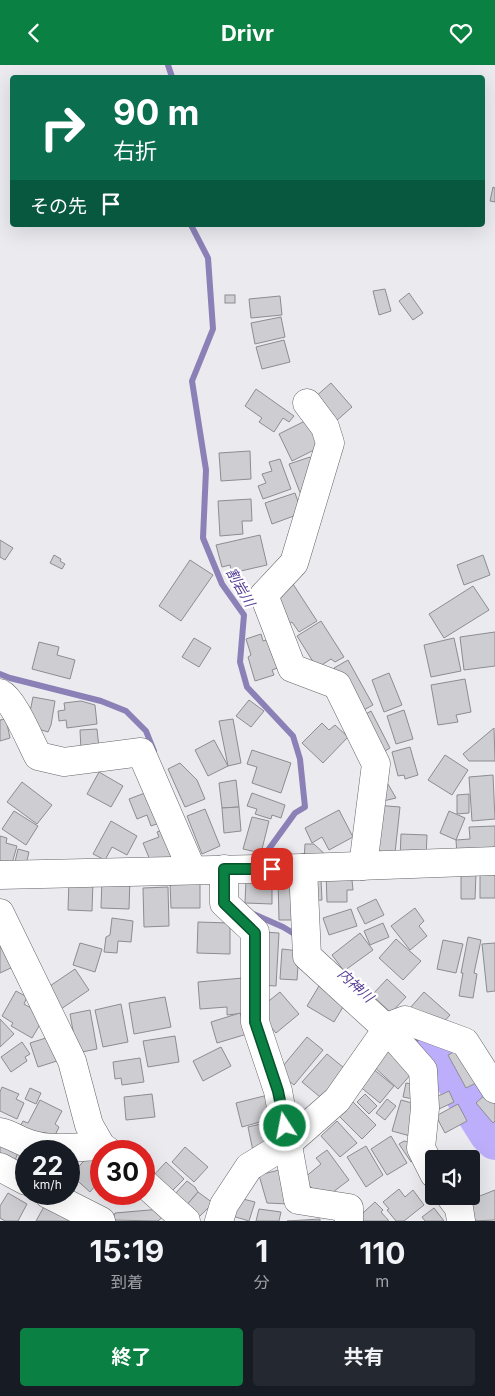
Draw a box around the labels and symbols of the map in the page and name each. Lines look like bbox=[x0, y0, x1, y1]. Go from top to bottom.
water label: 割岩川 bbox=[223, 565, 260, 611]
pin bbox=[251, 848, 293, 890]
water label: 内神川 bbox=[335, 965, 379, 1007]
position arrow bbox=[258, 1099, 310, 1151]
speed limit sign: 30 bbox=[90, 1140, 155, 1205]

